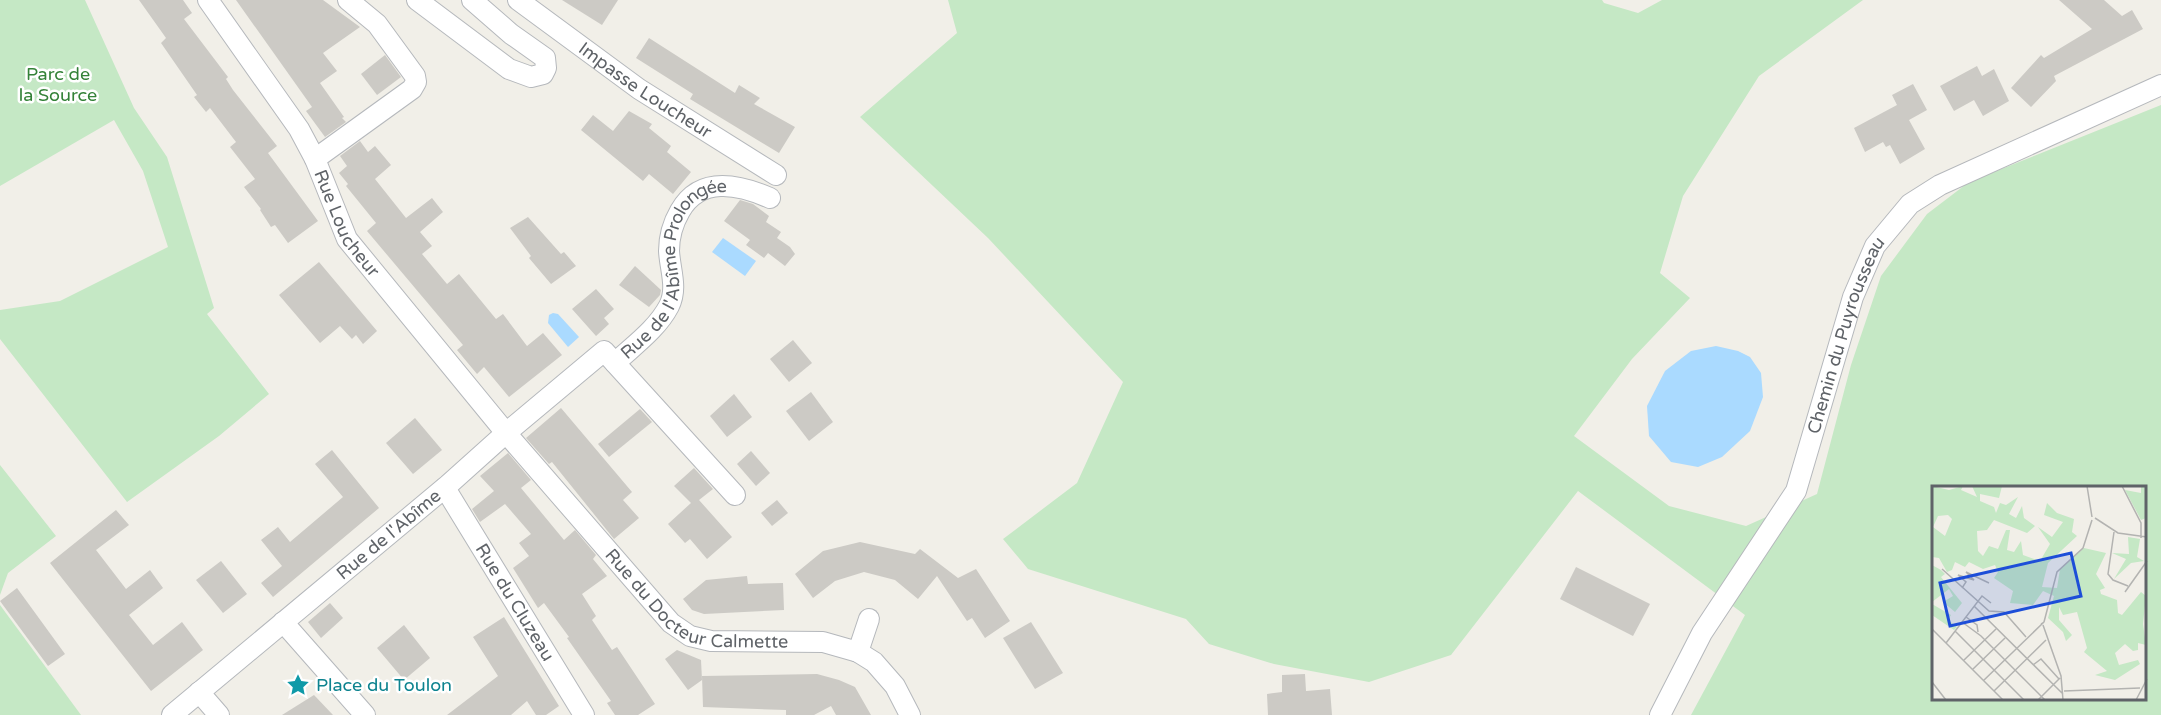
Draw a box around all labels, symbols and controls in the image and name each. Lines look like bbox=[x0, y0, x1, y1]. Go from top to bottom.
street label: Impasse Loucheur bbox=[574, 37, 716, 143]
park label: Parc de la Source bbox=[19, 63, 97, 106]
street label: Rue Loucheur bbox=[309, 166, 385, 281]
street label: Rue de l'Abîme Prolongée bbox=[616, 175, 727, 364]
street label: Chemin du Puyrousseau bbox=[1802, 232, 1889, 436]
street label: Rue de l'Abîme bbox=[332, 485, 445, 584]
inset map bbox=[1932, 486, 2146, 700]
street label: Rue du Cluzeau bbox=[471, 539, 559, 665]
street label: Rue du Docteur Calmette bbox=[601, 544, 788, 653]
place icon: Place du Toulon bbox=[285, 672, 311, 698]
place label: Place du Toulon bbox=[316, 674, 452, 696]

